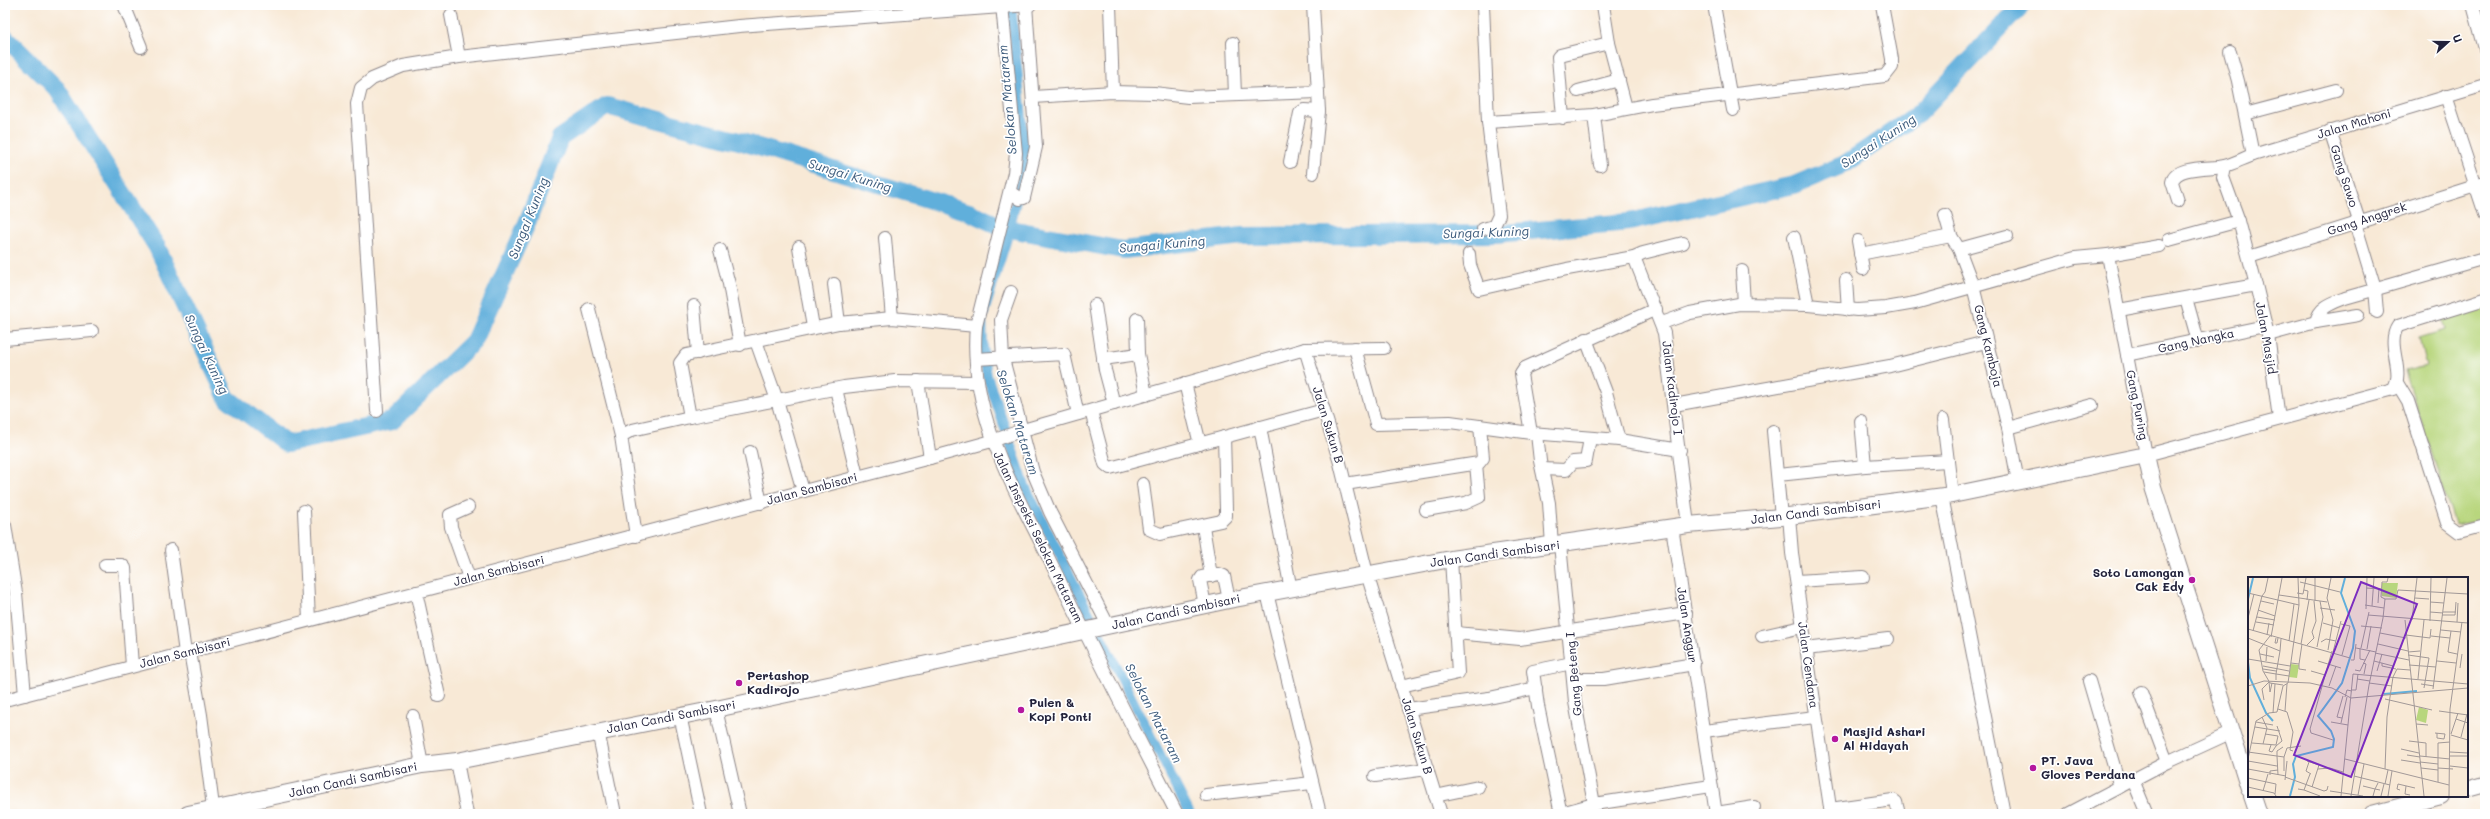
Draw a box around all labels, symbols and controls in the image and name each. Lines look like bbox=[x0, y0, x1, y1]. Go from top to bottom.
north arrow bbox=[2428, 22, 2468, 62]
text: U bbox=[2449, 32, 2466, 45]
water label: Selokan Mataram bbox=[993, 45, 1020, 156]
street label: Jalan Mahoni bbox=[2315, 104, 2393, 142]
water label: Sungai Kuning bbox=[1837, 110, 1919, 171]
street label: Gang Sawo bbox=[2327, 143, 2363, 209]
water label: Sungai Kuning bbox=[806, 154, 894, 195]
water label: Sungai Kuning bbox=[503, 174, 552, 261]
street label: Gang Anggrek bbox=[2325, 198, 2408, 238]
water label: Sungai Kuning bbox=[1443, 221, 1530, 242]
water label: Sungai Kuning bbox=[1118, 231, 1206, 256]
street label: Jalan Masjid bbox=[2253, 300, 2281, 376]
street label: Gang Kamboja bbox=[1971, 303, 2007, 389]
water label: Sungai Kuning bbox=[182, 311, 234, 397]
street label: Gang Nangka bbox=[2156, 324, 2235, 356]
street label: Jalan Kadirojo I bbox=[1659, 340, 1687, 436]
water label: Selokan Mataram bbox=[993, 367, 1044, 477]
street label: Gang Puring bbox=[2123, 368, 2153, 441]
street label: Jalan Sukun B bbox=[1310, 384, 1348, 465]
street label: Jalan Inspeksi Selokan Mataram bbox=[990, 448, 1087, 625]
street label: Jalan Sambisari bbox=[765, 468, 859, 508]
street label: Jalan Candi Sambisari bbox=[1750, 495, 1882, 527]
street label: Jalan Candi Sambisari bbox=[1429, 536, 1561, 570]
street label: Jalan Sambisari bbox=[452, 551, 546, 589]
place label: Soto Lamongan Cak Edy bbox=[2093, 564, 2184, 594]
marker: Soto Lamongan Cak Edy bbox=[2187, 575, 2197, 585]
inset map bbox=[2248, 577, 2468, 797]
street label: Jalan Anggur bbox=[1674, 586, 1702, 664]
street label: Jalan Candi Sambisari bbox=[1110, 590, 1242, 632]
street label: Jalan Cendana bbox=[1795, 621, 1823, 709]
street label: Gang Beteng I bbox=[1561, 631, 1585, 717]
street label: Jalan Sambisari bbox=[138, 633, 232, 671]
water label: Selokan Mataram bbox=[1122, 660, 1187, 766]
place label: Pertashop Kadirojo bbox=[747, 667, 810, 697]
marker: Pertashop Kadirojo bbox=[734, 678, 744, 688]
place label: Pulen & Kopi Ponti bbox=[1029, 694, 1092, 724]
street label: Jalan Sukun B bbox=[1399, 695, 1437, 776]
street label: Jalan Candi Sambisari bbox=[605, 696, 737, 736]
marker: Pulen & Kopi Ponti bbox=[1016, 705, 1026, 715]
place label: Masjid Ashari Al Hidayah bbox=[1843, 723, 1926, 753]
marker: Masjid Ashari Al Hidayah bbox=[1830, 734, 1840, 744]
place label: PT. Java Gloves Perdana bbox=[2041, 752, 2136, 782]
street label: Jalan Candi Sambisari bbox=[287, 758, 419, 800]
marker: PT. Java Gloves Perdana bbox=[2028, 763, 2038, 773]

